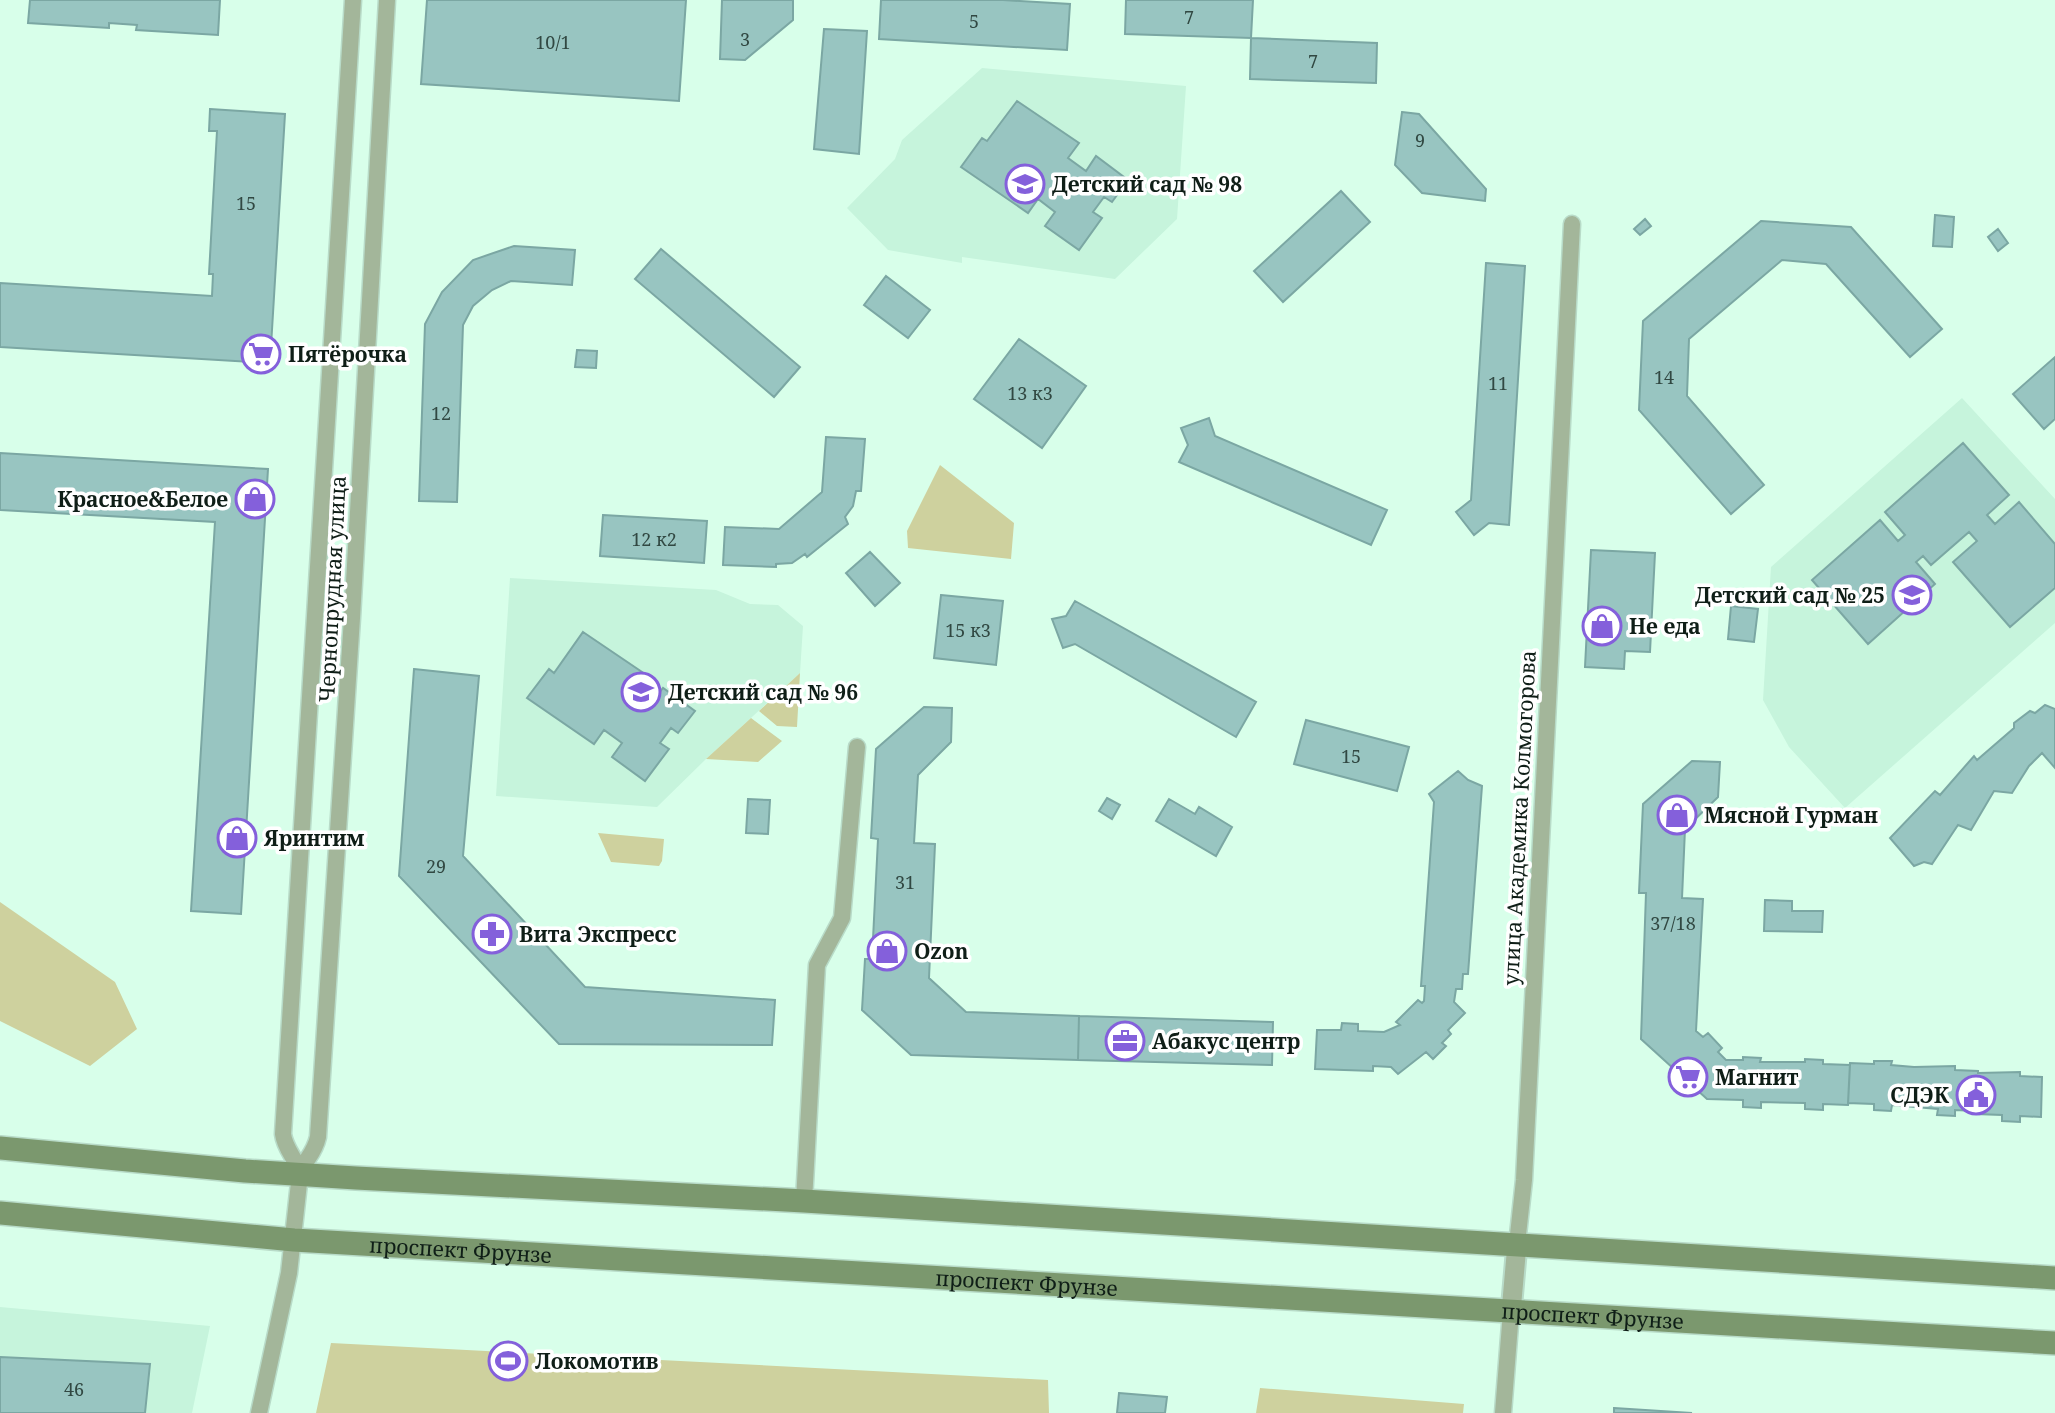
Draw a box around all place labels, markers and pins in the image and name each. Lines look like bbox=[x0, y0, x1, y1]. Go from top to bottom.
school or university icon: Детский сад № 98 bbox=[1004, 163, 1046, 205]
place label: Детский сад № 98 bbox=[1052, 170, 1242, 198]
supermarket icon: Пятёрочка bbox=[240, 333, 282, 375]
place label: Пятёрочка bbox=[288, 340, 407, 368]
shop icon: Красное&Белое bbox=[234, 478, 276, 520]
place label: Красное&Белое bbox=[57, 485, 228, 513]
school or university icon: Детский сад № 25 bbox=[1891, 574, 1933, 616]
place label: Детский сад № 25 bbox=[1695, 581, 1885, 609]
shop icon: Не еда bbox=[1581, 605, 1623, 647]
place label: Не еда bbox=[1629, 612, 1701, 640]
school or university icon: Детский сад № 96 bbox=[620, 671, 662, 713]
place label: Детский сад № 96 bbox=[668, 678, 858, 706]
shop icon: Мясной Гурман bbox=[1656, 794, 1698, 836]
place label: Мясной Гурман bbox=[1704, 801, 1878, 829]
shop icon: Яринтим bbox=[216, 817, 258, 859]
place label: Яринтим bbox=[263, 824, 365, 852]
pharmacy icon: Вита Экспресс bbox=[471, 913, 513, 955]
place label: Вита Экспресс bbox=[519, 920, 677, 948]
shop icon: Ozon bbox=[866, 930, 908, 972]
place label: Ozon bbox=[914, 937, 969, 965]
office icon: Абакус центр bbox=[1104, 1020, 1146, 1062]
place label: Абакус центр bbox=[1152, 1027, 1300, 1055]
supermarket icon: Магнит bbox=[1667, 1056, 1709, 1098]
place label: Магнит bbox=[1715, 1063, 1799, 1091]
public building icon: СДЭК bbox=[1955, 1074, 1997, 1116]
place label: СДЭК bbox=[1890, 1081, 1950, 1109]
sports icon: Локомотив bbox=[487, 1340, 529, 1382]
place label: Локомотив bbox=[535, 1347, 659, 1375]

